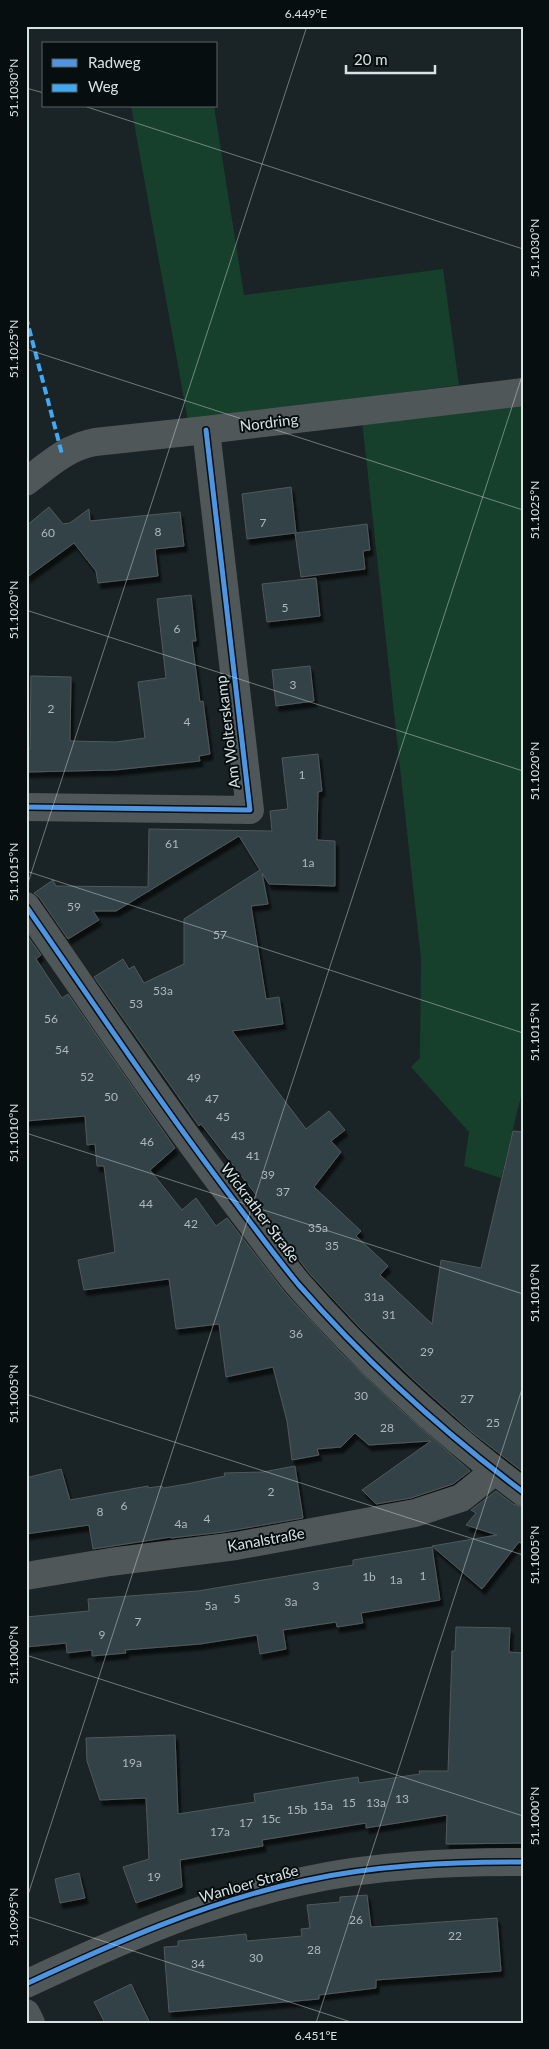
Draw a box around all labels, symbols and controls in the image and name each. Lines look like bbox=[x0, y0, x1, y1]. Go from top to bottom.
text: 6.449°E bbox=[285, 6, 327, 21]
legend bbox=[42, 42, 218, 108]
scale bar bbox=[346, 42, 435, 74]
text: 20 m bbox=[354, 50, 388, 68]
text: Radweg bbox=[88, 53, 141, 71]
text: 51.1030°N bbox=[6, 59, 21, 117]
text: Weg bbox=[88, 77, 119, 95]
text: 51.1030°N bbox=[527, 219, 542, 277]
text: 51.1025°N bbox=[6, 320, 21, 378]
street label: Nordring bbox=[239, 409, 299, 435]
text: 51.1025°N bbox=[527, 481, 542, 539]
house number: 7 bbox=[260, 515, 267, 530]
house number: 8 bbox=[155, 524, 162, 539]
house number: 60 bbox=[41, 525, 55, 540]
text: 51.1020°N bbox=[6, 581, 21, 639]
house number: 5 bbox=[282, 600, 289, 615]
house number: 6 bbox=[174, 621, 181, 636]
street label: Am Wolterskamp bbox=[211, 675, 243, 790]
house number: 3 bbox=[290, 677, 297, 692]
house number: 2 bbox=[48, 701, 55, 716]
house number: 4 bbox=[184, 714, 191, 729]
text: 51.1020°N bbox=[527, 742, 542, 800]
house number: 1 bbox=[299, 767, 306, 782]
house number: 61 bbox=[165, 836, 179, 851]
text: 51.1015°N bbox=[6, 843, 21, 901]
house number: 1a bbox=[302, 855, 314, 870]
house number: 59 bbox=[67, 899, 81, 914]
house number: 57 bbox=[213, 927, 227, 942]
house number: 53a bbox=[153, 983, 173, 998]
house number: 53 bbox=[129, 996, 143, 1011]
text: 51.1015°N bbox=[527, 1003, 542, 1061]
house number: 56 bbox=[44, 1011, 58, 1026]
house number: 54 bbox=[55, 1042, 69, 1057]
house number: 52 bbox=[80, 1069, 94, 1084]
house number: 49 bbox=[187, 1070, 201, 1085]
house number: 50 bbox=[104, 1089, 118, 1104]
house number: 47 bbox=[205, 1091, 219, 1106]
text: 51.1010°N bbox=[6, 1104, 21, 1162]
house number: 45 bbox=[216, 1109, 230, 1124]
house number: 43 bbox=[231, 1128, 245, 1143]
house number: 46 bbox=[140, 1134, 154, 1149]
house number: 41 bbox=[246, 1148, 260, 1163]
street label: Wickrather Straße bbox=[218, 1159, 304, 1266]
house number: 39 bbox=[261, 1167, 275, 1182]
house number: 37 bbox=[276, 1184, 290, 1199]
house number: 44 bbox=[139, 1196, 153, 1211]
house number: 42 bbox=[184, 1216, 198, 1231]
house number: 35a bbox=[308, 1220, 328, 1235]
house number: 35 bbox=[325, 1238, 339, 1253]
text: 51.1010°N bbox=[527, 1264, 542, 1322]
house number: 31a bbox=[364, 1289, 384, 1304]
house number: 31 bbox=[382, 1307, 396, 1322]
house number: 36 bbox=[289, 1326, 303, 1341]
house number: 29 bbox=[420, 1344, 434, 1359]
text: 51.1005°N bbox=[6, 1365, 21, 1423]
house number: 30 bbox=[354, 1388, 368, 1403]
house number: 27 bbox=[460, 1391, 474, 1406]
house number: 25 bbox=[486, 1415, 500, 1430]
house number: 28 bbox=[380, 1420, 394, 1435]
house number: 2 bbox=[268, 1484, 275, 1499]
house number: 6 bbox=[121, 1498, 128, 1513]
house number: 8 bbox=[97, 1504, 104, 1519]
house number: 4 bbox=[204, 1511, 211, 1526]
house number: 4a bbox=[175, 1516, 187, 1531]
street label: Kanalstraße bbox=[226, 1523, 306, 1555]
text: 51.1005°N bbox=[527, 1526, 542, 1584]
house number: 1 bbox=[420, 1568, 427, 1583]
house number: 1b bbox=[362, 1569, 376, 1584]
house number: 1a bbox=[390, 1572, 402, 1587]
house number: 3 bbox=[313, 1578, 320, 1593]
house number: 5 bbox=[234, 1591, 241, 1606]
house number: 3a bbox=[285, 1594, 297, 1609]
house number: 5a bbox=[205, 1598, 217, 1613]
house number: 7 bbox=[135, 1614, 142, 1629]
text: 51.1000°N bbox=[6, 1626, 21, 1684]
house number: 9 bbox=[99, 1627, 106, 1642]
house number: 19a bbox=[122, 1755, 142, 1770]
text: 51.1000°N bbox=[527, 1787, 542, 1845]
house number: 13 bbox=[395, 1791, 409, 1806]
house number: 15 bbox=[342, 1795, 356, 1810]
house number: 13a bbox=[366, 1795, 386, 1810]
house number: 15a bbox=[313, 1798, 333, 1813]
house number: 15b bbox=[287, 1802, 308, 1817]
house number: 15c bbox=[261, 1811, 281, 1826]
house number: 17 bbox=[239, 1815, 253, 1830]
house number: 17a bbox=[210, 1824, 230, 1839]
street label: Wanloer Straße bbox=[197, 1860, 300, 1906]
house number: 19 bbox=[147, 1869, 161, 1884]
text: 51.0995°N bbox=[6, 1888, 21, 1946]
house number: 26 bbox=[349, 1912, 363, 1927]
house number: 22 bbox=[448, 1928, 462, 1943]
house number: 28 bbox=[307, 1942, 321, 1957]
house number: 30 bbox=[249, 1950, 263, 1965]
house number: 34 bbox=[191, 1956, 205, 1971]
text: 6.451°E bbox=[295, 2028, 337, 2043]

